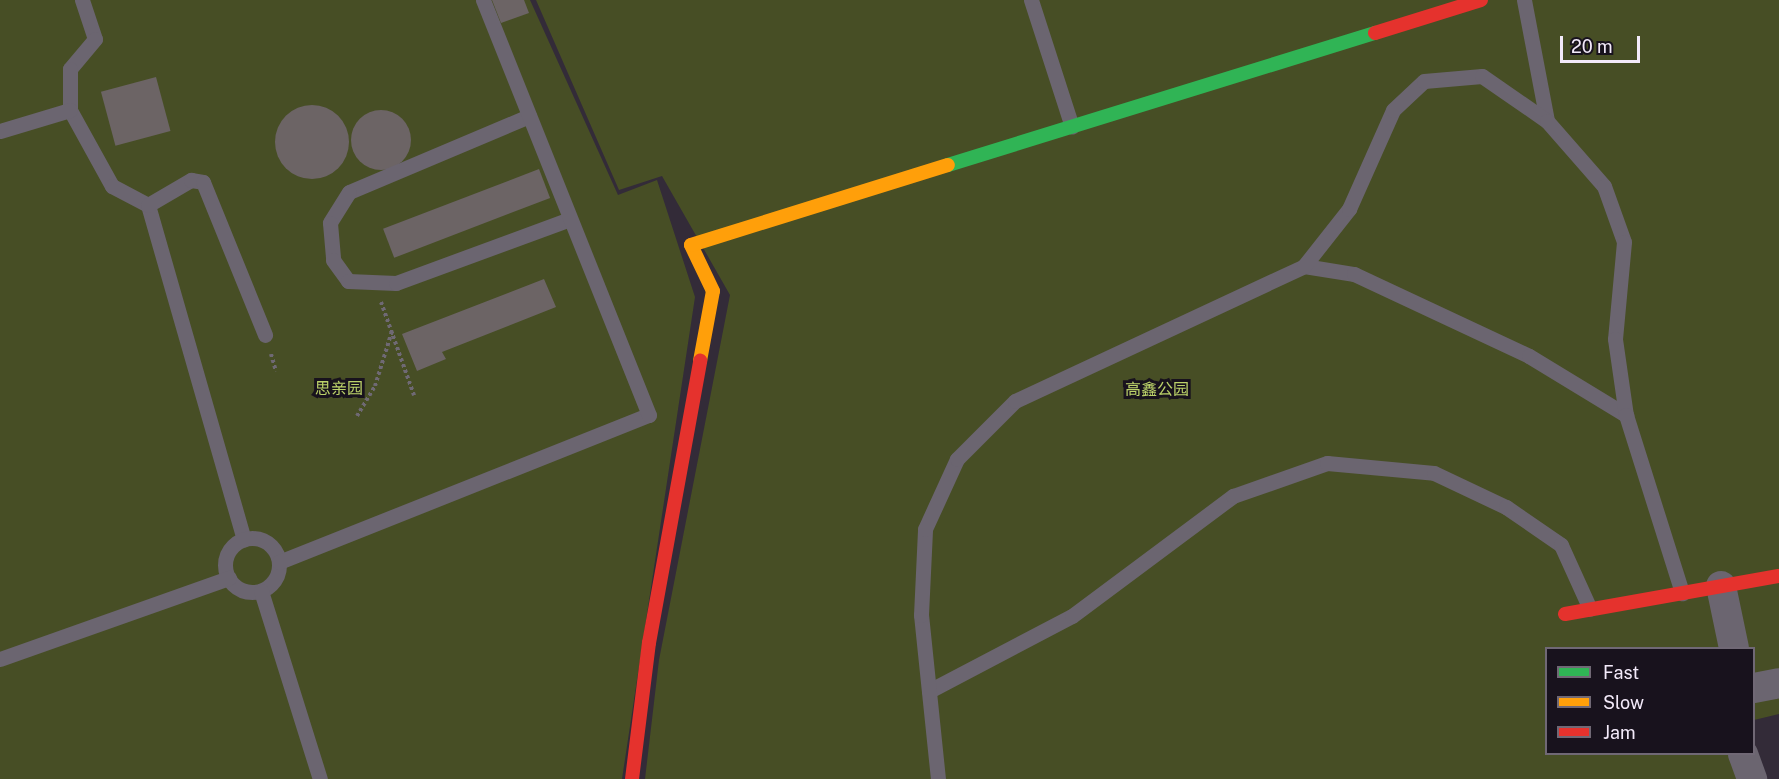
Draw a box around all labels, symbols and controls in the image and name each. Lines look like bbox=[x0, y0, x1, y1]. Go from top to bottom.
scale bar bbox=[1563, 24, 1642, 62]
text: 20 m bbox=[1571, 36, 1613, 57]
park label: 思亲园 bbox=[315, 379, 363, 399]
park label: 高鑫公园 bbox=[1125, 380, 1189, 400]
legend bbox=[1545, 647, 1755, 755]
text: Fast bbox=[1603, 662, 1639, 683]
text: Slow bbox=[1603, 692, 1644, 713]
text: Jam bbox=[1603, 722, 1636, 743]

